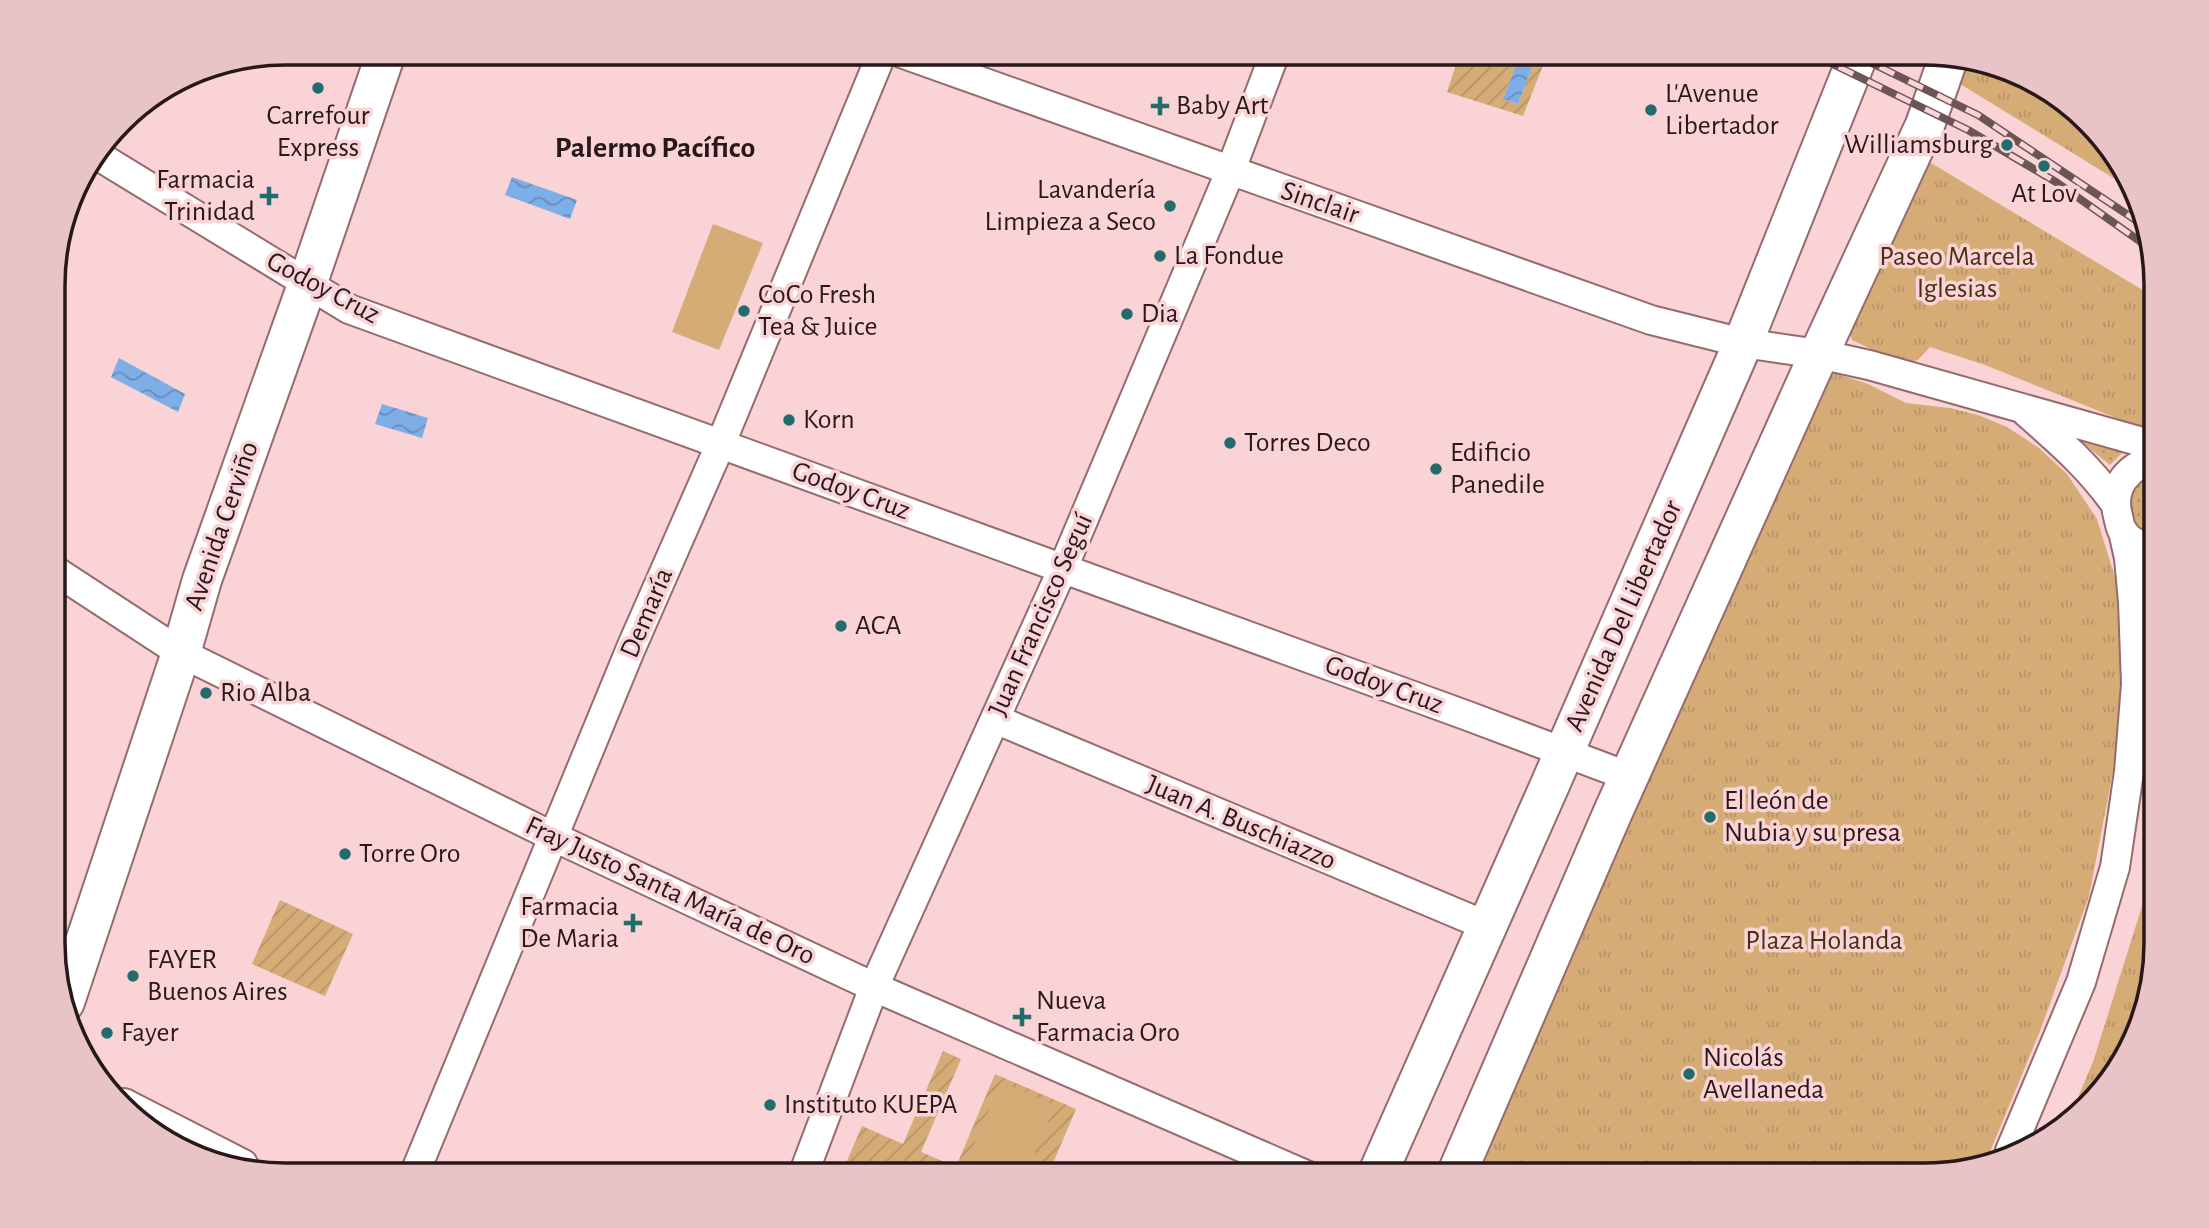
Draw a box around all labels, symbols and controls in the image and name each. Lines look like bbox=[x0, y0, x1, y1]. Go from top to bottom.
marker: Carrefour Express bbox=[310, 80, 326, 96]
place label: L'Avenue Libertador bbox=[1665, 80, 1779, 140]
place label: Baby Art bbox=[1176, 92, 1268, 120]
marker: Baby Art bbox=[1150, 96, 1170, 116]
place label: Carrefour Express bbox=[267, 102, 369, 162]
marker: L'Avenue Libertador bbox=[1643, 102, 1659, 118]
place label: Williamsburg bbox=[1844, 131, 1993, 159]
district label: Palermo Pacífico bbox=[555, 133, 755, 163]
marker: Williamsburg bbox=[1999, 137, 2015, 153]
marker: At Lov bbox=[2036, 158, 2052, 174]
place label: Farmacia Trinidad bbox=[156, 166, 255, 226]
place label: Lavandería Limpieza a Seco bbox=[984, 176, 1156, 236]
street label: Sinclair bbox=[1277, 177, 1363, 229]
place label: At Lov bbox=[2011, 180, 2077, 208]
marker: Farmacia Trinidad bbox=[261, 188, 277, 204]
marker: Lavandería Limpieza a Seco bbox=[1162, 198, 1178, 214]
place label: La Fondue bbox=[1174, 242, 1284, 270]
park label: Paseo Marcela Iglesias bbox=[1879, 243, 2035, 303]
street label: Godoy Cruz bbox=[262, 247, 384, 329]
marker: La Fondue bbox=[1152, 248, 1168, 264]
place label: CoCo Fresh Tea & Juice bbox=[758, 281, 878, 341]
place label: Dia bbox=[1141, 300, 1179, 328]
marker: CoCo Fresh Tea & Juice bbox=[736, 303, 752, 319]
marker: Dia bbox=[1119, 306, 1135, 322]
place label: Korn bbox=[803, 406, 855, 434]
marker: Korn bbox=[781, 412, 797, 428]
place label: Torres Deco bbox=[1244, 429, 1371, 457]
marker: Torres Deco bbox=[1222, 435, 1238, 451]
street label: Avenida Cerviño bbox=[180, 438, 264, 614]
place label: Edificio Panedile bbox=[1450, 439, 1545, 499]
street label: Godoy Cruz bbox=[788, 457, 914, 525]
marker: Edificio Panedile bbox=[1428, 461, 1444, 477]
street label: Avenida Del Libertador bbox=[1560, 496, 1688, 736]
street label: Juan Francisco Seguí bbox=[984, 509, 1098, 720]
street label: Demaría bbox=[616, 564, 678, 662]
place label: ACA bbox=[855, 612, 902, 640]
marker: ACA bbox=[833, 618, 849, 634]
street label: Godoy Cruz bbox=[1321, 651, 1447, 719]
place label: Rio Alba bbox=[220, 679, 311, 707]
marker: Rio Alba bbox=[198, 685, 214, 701]
street label: Juan A. Buschiazzo bbox=[1142, 770, 1340, 876]
place label: El león de Nubia y su presa bbox=[1724, 787, 1901, 847]
marker: El león de Nubia y su presa bbox=[1702, 809, 1718, 825]
street label: Fray Justo Santa María de Oro bbox=[521, 812, 819, 970]
place label: Torre Oro bbox=[359, 840, 460, 868]
marker: Torre Oro bbox=[337, 846, 353, 862]
place label: Farmacia De Maria bbox=[520, 893, 619, 953]
marker: Farmacia De Maria bbox=[625, 915, 641, 931]
park label: Plaza Holanda bbox=[1745, 927, 1903, 955]
place label: FAYER Buenos Aires bbox=[147, 946, 288, 1006]
marker: FAYER Buenos Aires bbox=[125, 968, 141, 984]
place label: Nueva Farmacia Oro bbox=[1036, 987, 1180, 1047]
marker: Nueva Farmacia Oro bbox=[1014, 1009, 1030, 1025]
place label: Fayer bbox=[121, 1019, 178, 1047]
marker: Fayer bbox=[99, 1025, 115, 1041]
place label: Nicolás Avellaneda bbox=[1703, 1044, 1824, 1104]
marker: Nicolás Avellaneda bbox=[1681, 1066, 1697, 1082]
place label: Instituto KUEPA bbox=[784, 1091, 958, 1119]
marker: Instituto KUEPA bbox=[762, 1097, 778, 1113]

